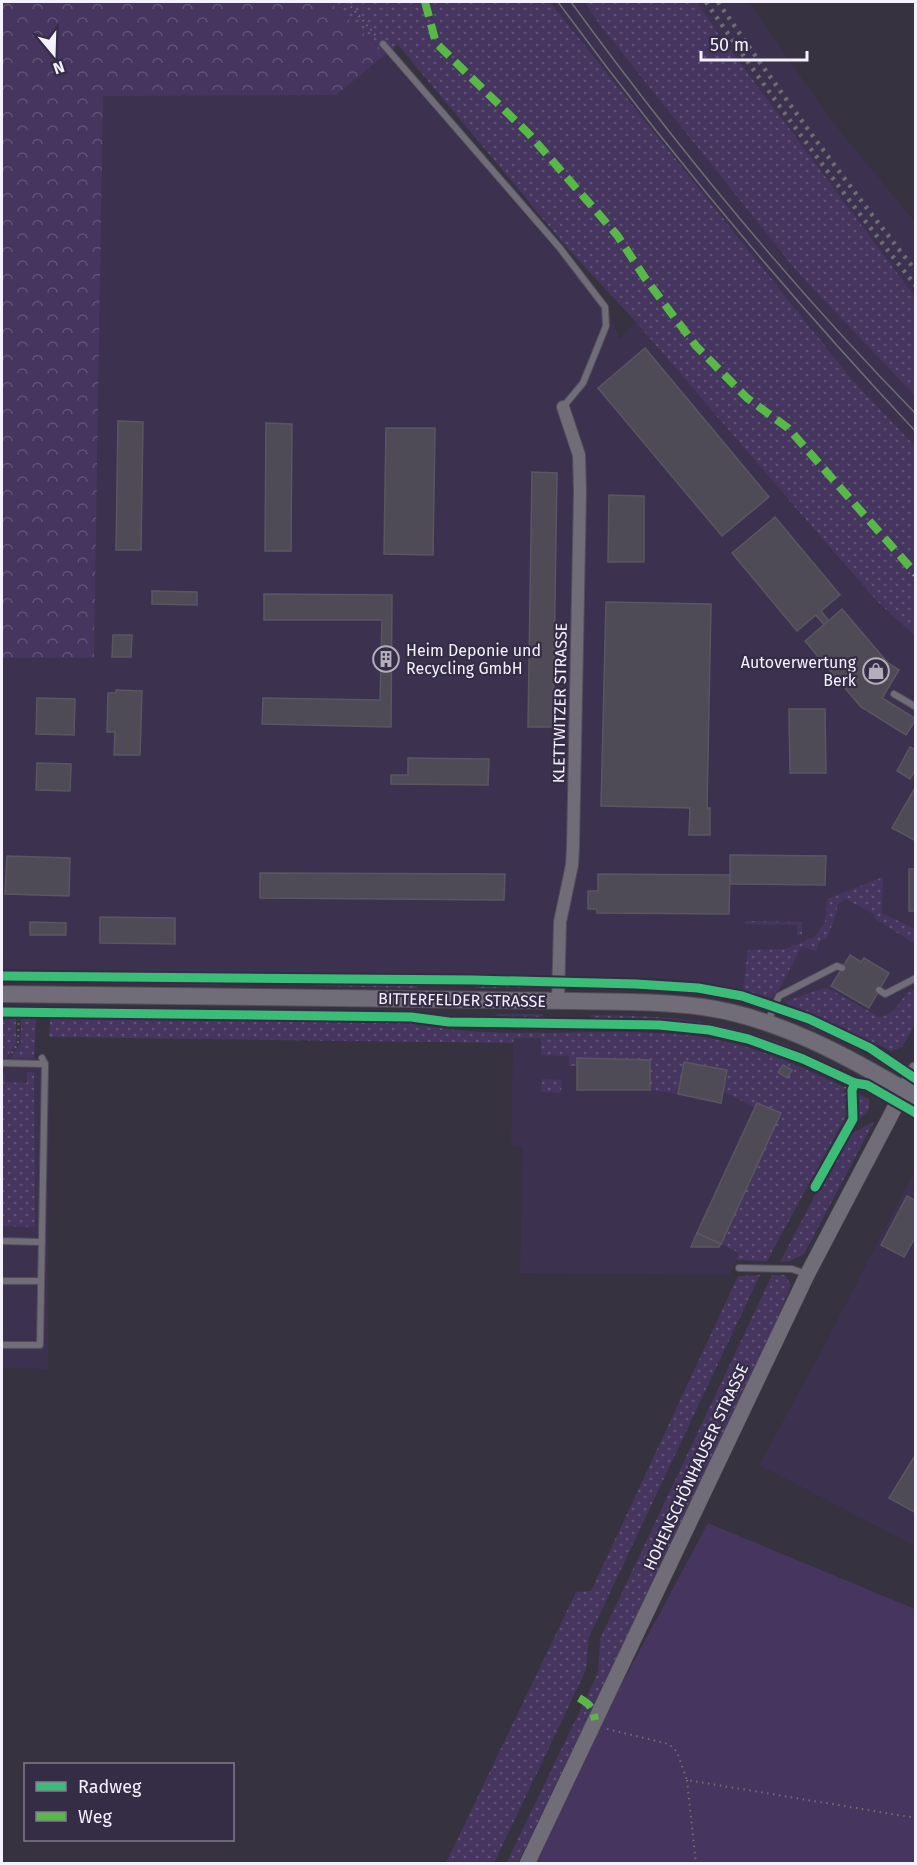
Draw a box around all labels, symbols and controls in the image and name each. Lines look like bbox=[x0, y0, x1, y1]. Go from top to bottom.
north arrow bbox=[24, 24, 84, 84]
scale bar bbox=[701, 24, 808, 62]
text: 50 m bbox=[710, 34, 749, 56]
text: N bbox=[51, 57, 67, 78]
street label: KLETTWITZER STRASSE bbox=[549, 623, 571, 783]
place label: Heim Deponie und Recycling GmbH bbox=[406, 641, 541, 678]
building icon: Heim Deponie und Recycling GmbH bbox=[371, 644, 401, 674]
place label: Autoverwertung Berk bbox=[741, 653, 857, 690]
shop icon: Autoverwertung Berk bbox=[861, 656, 891, 686]
street label: BITTERFELDER STRASSE bbox=[378, 989, 546, 1011]
street label: HOHENSCHÖNHAUSER STRASSE bbox=[640, 1361, 752, 1573]
legend bbox=[24, 1763, 234, 1841]
text: Radweg bbox=[78, 1776, 142, 1798]
text: Weg bbox=[78, 1806, 112, 1828]

